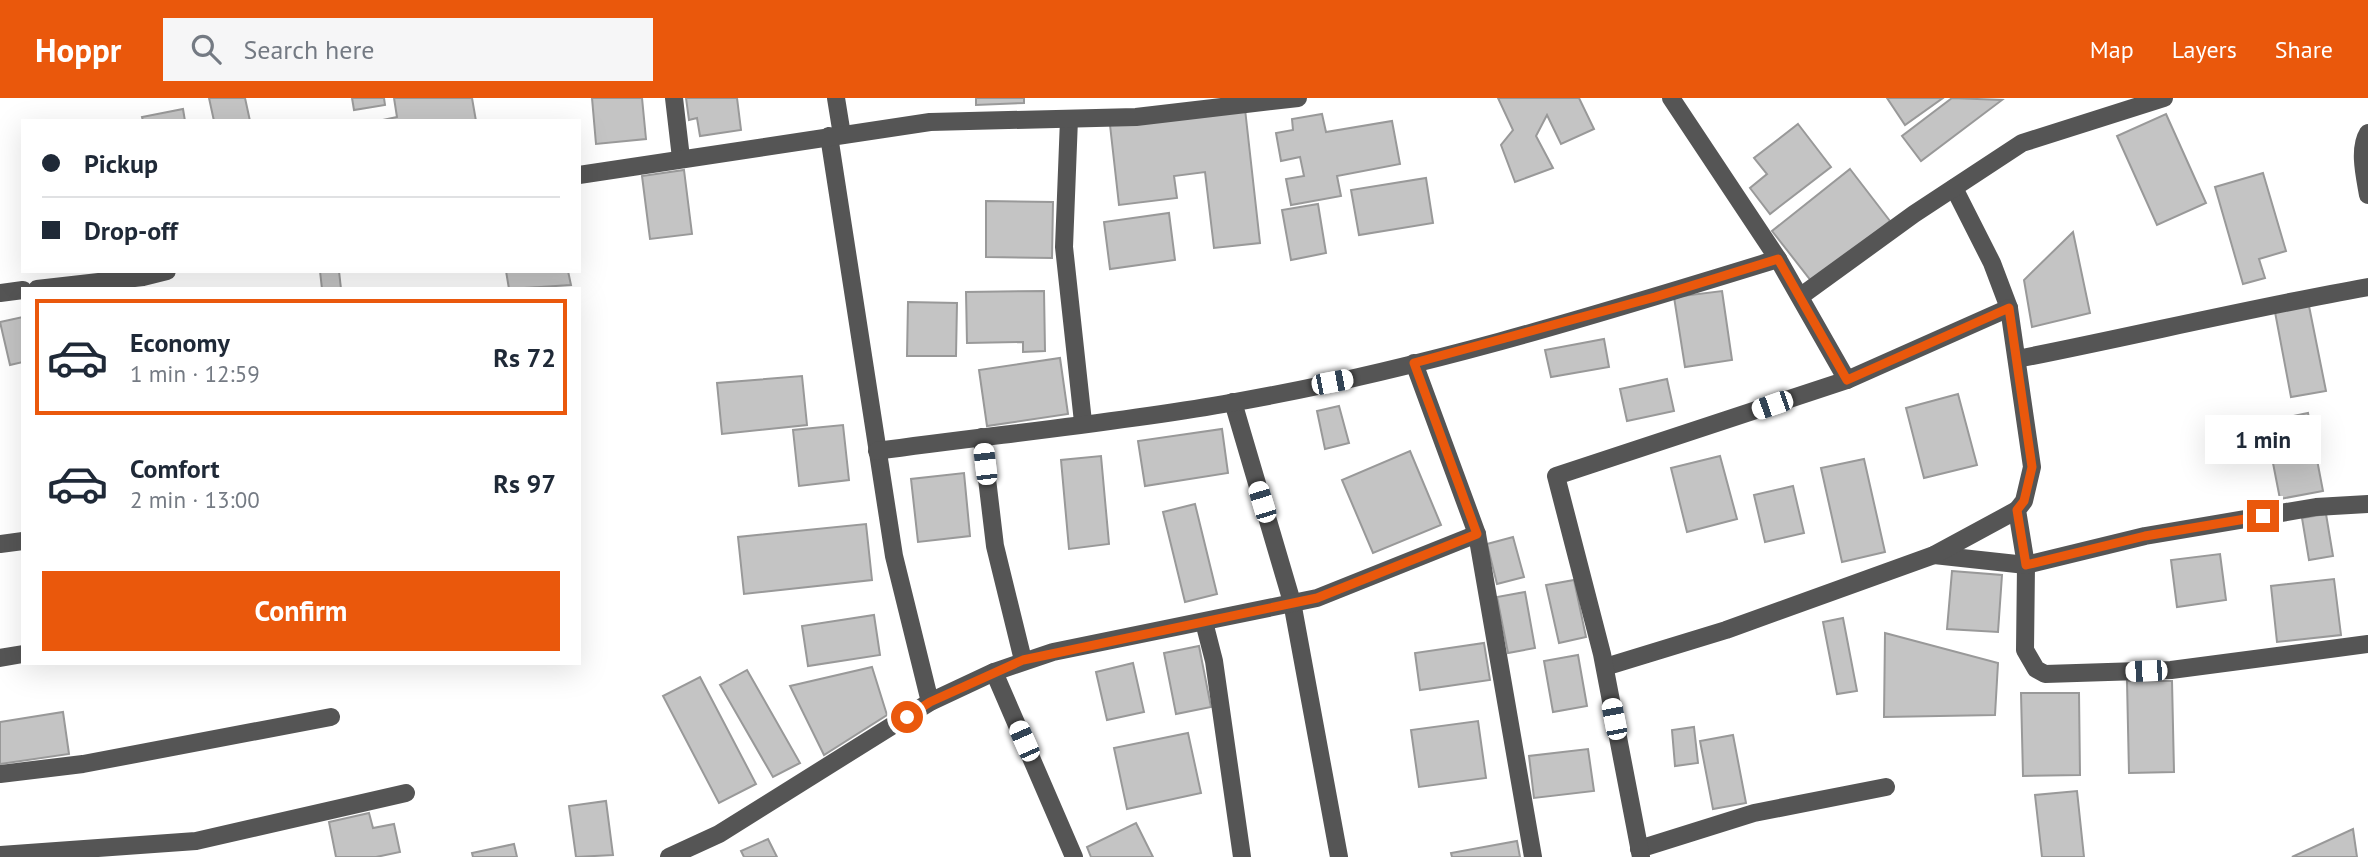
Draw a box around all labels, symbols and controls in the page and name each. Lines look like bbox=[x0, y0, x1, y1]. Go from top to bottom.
search box bbox=[163, 18, 653, 81]
text: Hoppr bbox=[35, 28, 121, 71]
icon: search bbox=[187, 30, 225, 68]
text: Search here bbox=[243, 33, 375, 66]
text: Map bbox=[2090, 34, 2134, 65]
text: Layers bbox=[2172, 34, 2237, 65]
text: Share bbox=[2275, 34, 2333, 65]
text: Pickup bbox=[84, 147, 158, 180]
text: Drop-off bbox=[84, 214, 178, 247]
icon: car bbox=[46, 326, 109, 389]
text: Economy bbox=[130, 326, 230, 359]
text: Rs 72 bbox=[493, 341, 556, 374]
text: 1 min · 12:59 bbox=[130, 359, 260, 388]
car bbox=[1310, 368, 1355, 396]
car bbox=[1749, 388, 1796, 422]
callout: 1 min bbox=[2205, 414, 2321, 464]
text: 1 min bbox=[2235, 425, 2291, 454]
car bbox=[973, 442, 998, 486]
icon: car bbox=[46, 452, 109, 515]
text: Comfort bbox=[130, 452, 220, 485]
text: Rs 97 bbox=[493, 467, 556, 500]
car bbox=[1246, 479, 1279, 525]
text: 2 min · 13:00 bbox=[130, 485, 260, 514]
route end bbox=[2247, 500, 2279, 532]
button: Confirm bbox=[42, 571, 560, 651]
car bbox=[2125, 660, 2168, 682]
car bbox=[1600, 696, 1629, 742]
route start bbox=[891, 701, 923, 733]
car bbox=[1006, 718, 1043, 764]

